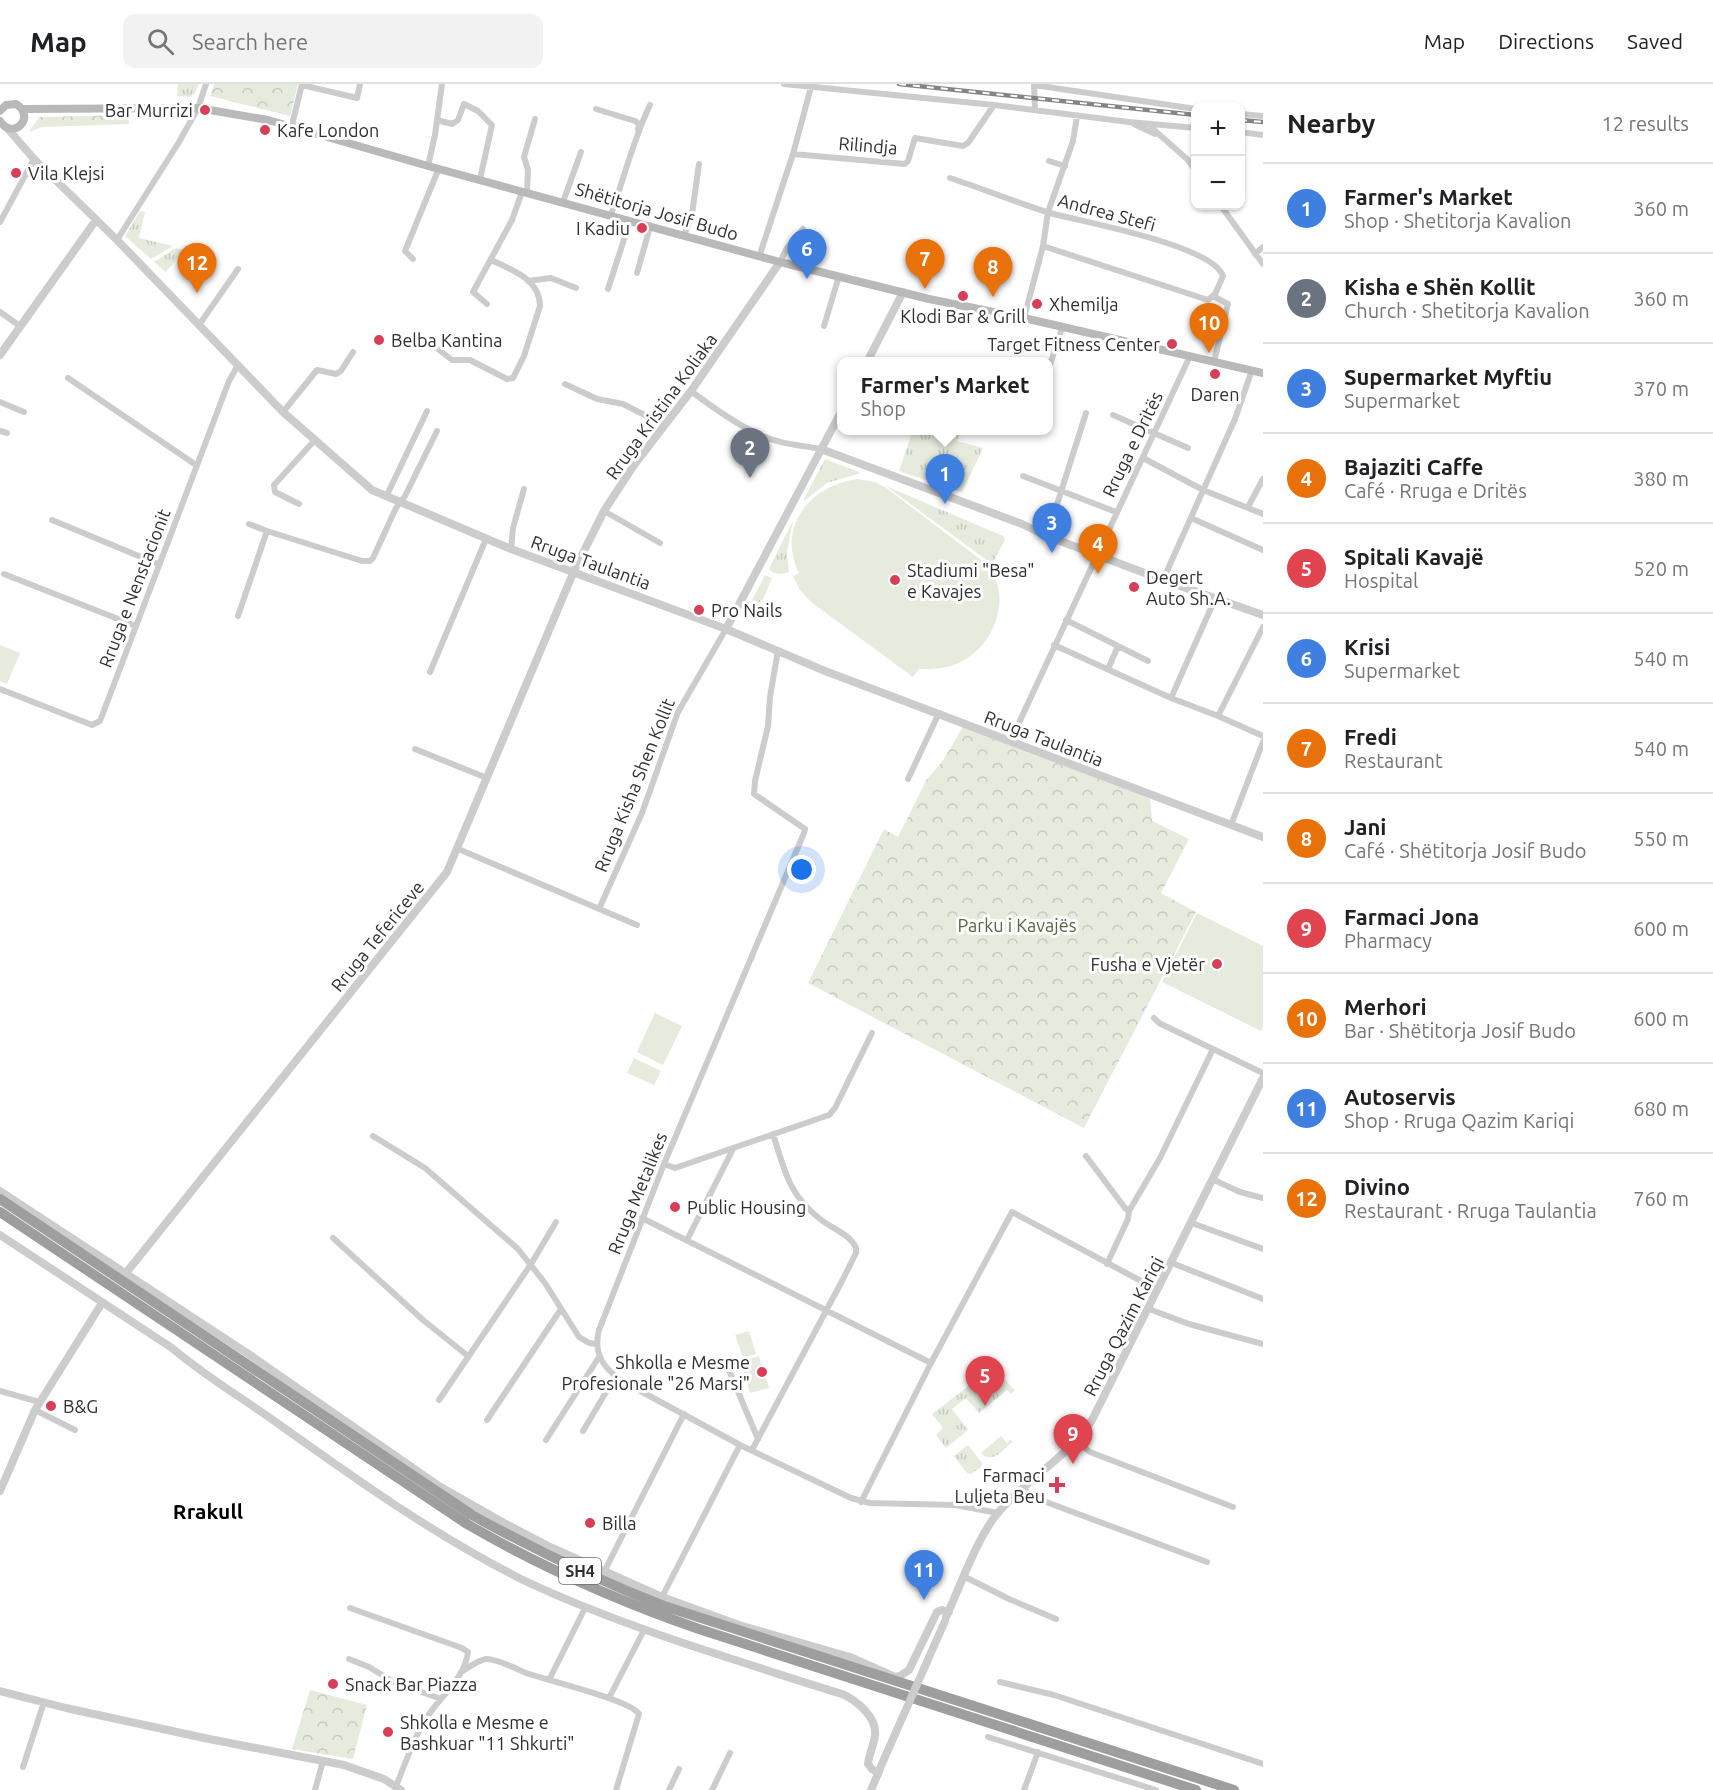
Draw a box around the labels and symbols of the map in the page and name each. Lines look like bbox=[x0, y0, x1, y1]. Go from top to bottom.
place label: Bar Murrizi bbox=[105, 100, 193, 120]
marker: Bar Murrizi bbox=[198, 103, 212, 117]
place label: Kafe London bbox=[277, 120, 379, 140]
marker: Kafe London bbox=[258, 123, 272, 137]
street label: Rilindja bbox=[838, 132, 898, 158]
place label: Vila Klejsi bbox=[28, 163, 105, 183]
marker: Vila Klejsi bbox=[9, 166, 23, 180]
street label: Shëtitorja Josif Budo bbox=[573, 178, 741, 244]
street label: Andrea Stefi bbox=[1056, 189, 1158, 235]
place label: I Kadiu bbox=[576, 218, 630, 238]
marker: I Kadiu bbox=[635, 221, 649, 235]
pin: 6 bbox=[788, 230, 826, 279]
pin: 7 bbox=[906, 240, 944, 289]
pin: 12 bbox=[178, 244, 216, 293]
pin: 8 bbox=[974, 248, 1012, 297]
marker: Klodi Bar & Grill bbox=[956, 289, 970, 303]
place label: Xhemilja bbox=[1049, 294, 1119, 314]
marker: Xhemilja bbox=[1030, 297, 1044, 311]
pin: 10 bbox=[1190, 304, 1228, 353]
place label: Klodi Bar & Grill bbox=[900, 306, 1026, 326]
street label: Rruga Kristina Koliaka bbox=[601, 329, 721, 483]
place label: Belba Kantina bbox=[391, 330, 502, 350]
marker: Belba Kantina bbox=[372, 333, 386, 347]
place label: Target Fitness Center bbox=[987, 334, 1160, 354]
marker: Target Fitness Center bbox=[1165, 337, 1179, 351]
marker: Daren bbox=[1208, 367, 1222, 381]
place label: Daren bbox=[1191, 384, 1239, 404]
street label: Rruga e Dritës bbox=[1098, 388, 1166, 500]
pin: 2 bbox=[730, 428, 770, 478]
pin: 1 bbox=[926, 454, 964, 504]
pin: 3 bbox=[1032, 504, 1072, 553]
street label: Rruga e Nenstacionit bbox=[95, 506, 173, 670]
pin: 4 bbox=[1078, 524, 1118, 574]
street label: Rruga Taulantia bbox=[528, 531, 654, 593]
place label: Stadiumi "Besa" e Kavajes bbox=[907, 560, 1034, 601]
place label: Degert Auto Sh.A. bbox=[1146, 567, 1231, 608]
marker: Stadiumi "Besa" e Kavajes bbox=[888, 573, 902, 587]
marker: Degert Auto Sh.A. bbox=[1127, 580, 1141, 594]
place label: Pro Nails bbox=[711, 600, 782, 620]
marker: Pro Nails bbox=[692, 603, 706, 617]
street label: Rruga Kisha Shen Kollit bbox=[590, 695, 678, 875]
street label: Rruga Taulantia bbox=[982, 706, 1106, 770]
your location bbox=[787, 855, 816, 884]
street label: Rruga Tefericeve bbox=[326, 877, 428, 995]
park label: Parku i Kavajës bbox=[958, 915, 1077, 935]
place label: Fusha e Vjetër bbox=[1090, 954, 1205, 974]
marker: Fusha e Vjetër bbox=[1210, 957, 1224, 971]
street label: Rruga Metalikes bbox=[603, 1129, 671, 1257]
place label: Public Housing bbox=[687, 1197, 806, 1217]
marker: Public Housing bbox=[668, 1200, 682, 1214]
street label: Rruga Qazim Kariqi bbox=[1079, 1253, 1168, 1400]
place label: Shkolla e Mesme Profesionale "26 Marsi" bbox=[561, 1352, 750, 1393]
pin: 5 bbox=[966, 1356, 1004, 1406]
marker: Shkolla e Mesme Profesionale "26 Marsi" bbox=[755, 1365, 769, 1379]
place label: B&G bbox=[63, 1396, 98, 1416]
marker: B&G bbox=[44, 1399, 58, 1413]
pin: 9 bbox=[1054, 1414, 1092, 1464]
place label: Farmaci Luljeta Beu bbox=[954, 1465, 1045, 1506]
marker: Farmaci Luljeta Beu bbox=[1050, 1478, 1064, 1492]
district label: Rrakull bbox=[173, 1499, 243, 1523]
place label: Billa bbox=[602, 1513, 637, 1533]
marker: Billa bbox=[583, 1516, 597, 1530]
pin: 11 bbox=[904, 1550, 944, 1600]
road number: SH4 bbox=[559, 1558, 601, 1584]
place label: Snack Bar Piazza bbox=[345, 1674, 477, 1694]
marker: Snack Bar Piazza bbox=[326, 1677, 340, 1691]
place label: Shkolla e Mesme e Bashkuar "11 Shkurti" bbox=[400, 1712, 574, 1753]
marker: Shkolla e Mesme e Bashkuar "11 Shkurti" bbox=[381, 1725, 395, 1739]

